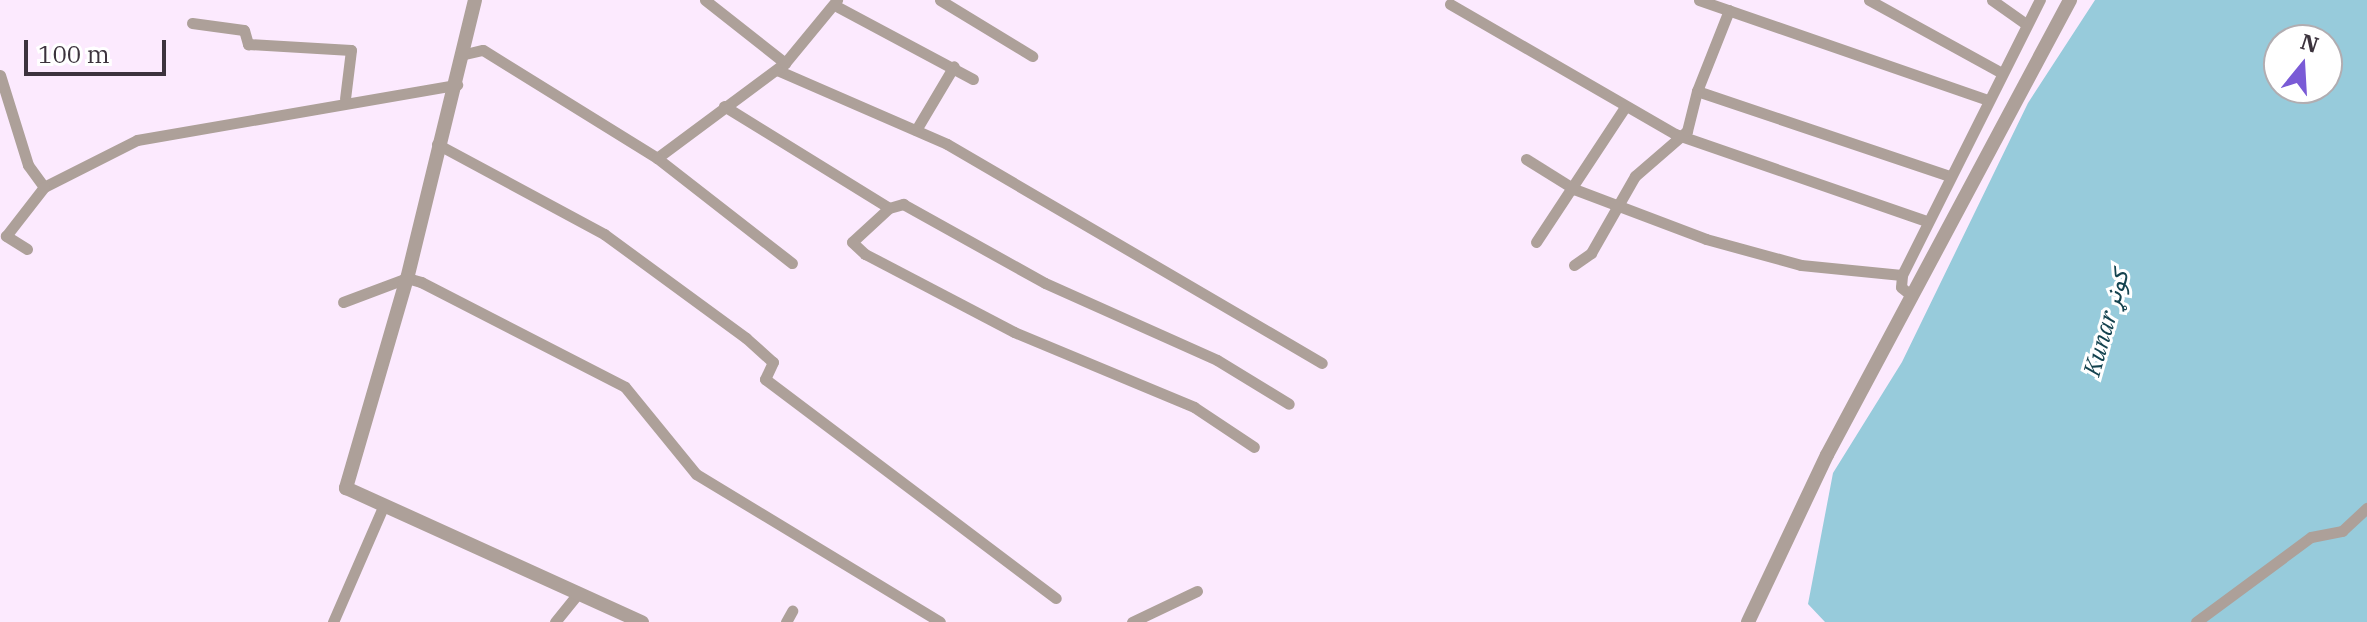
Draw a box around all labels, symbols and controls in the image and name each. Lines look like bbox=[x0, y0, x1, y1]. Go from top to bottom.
scale bar bbox=[28, 24, 170, 74]
north arrow bbox=[2263, 24, 2343, 104]
text: N bbox=[2297, 26, 2323, 59]
text: 100 m bbox=[38, 38, 110, 70]
water label: Kunar کونړ bbox=[2077, 267, 2135, 379]

